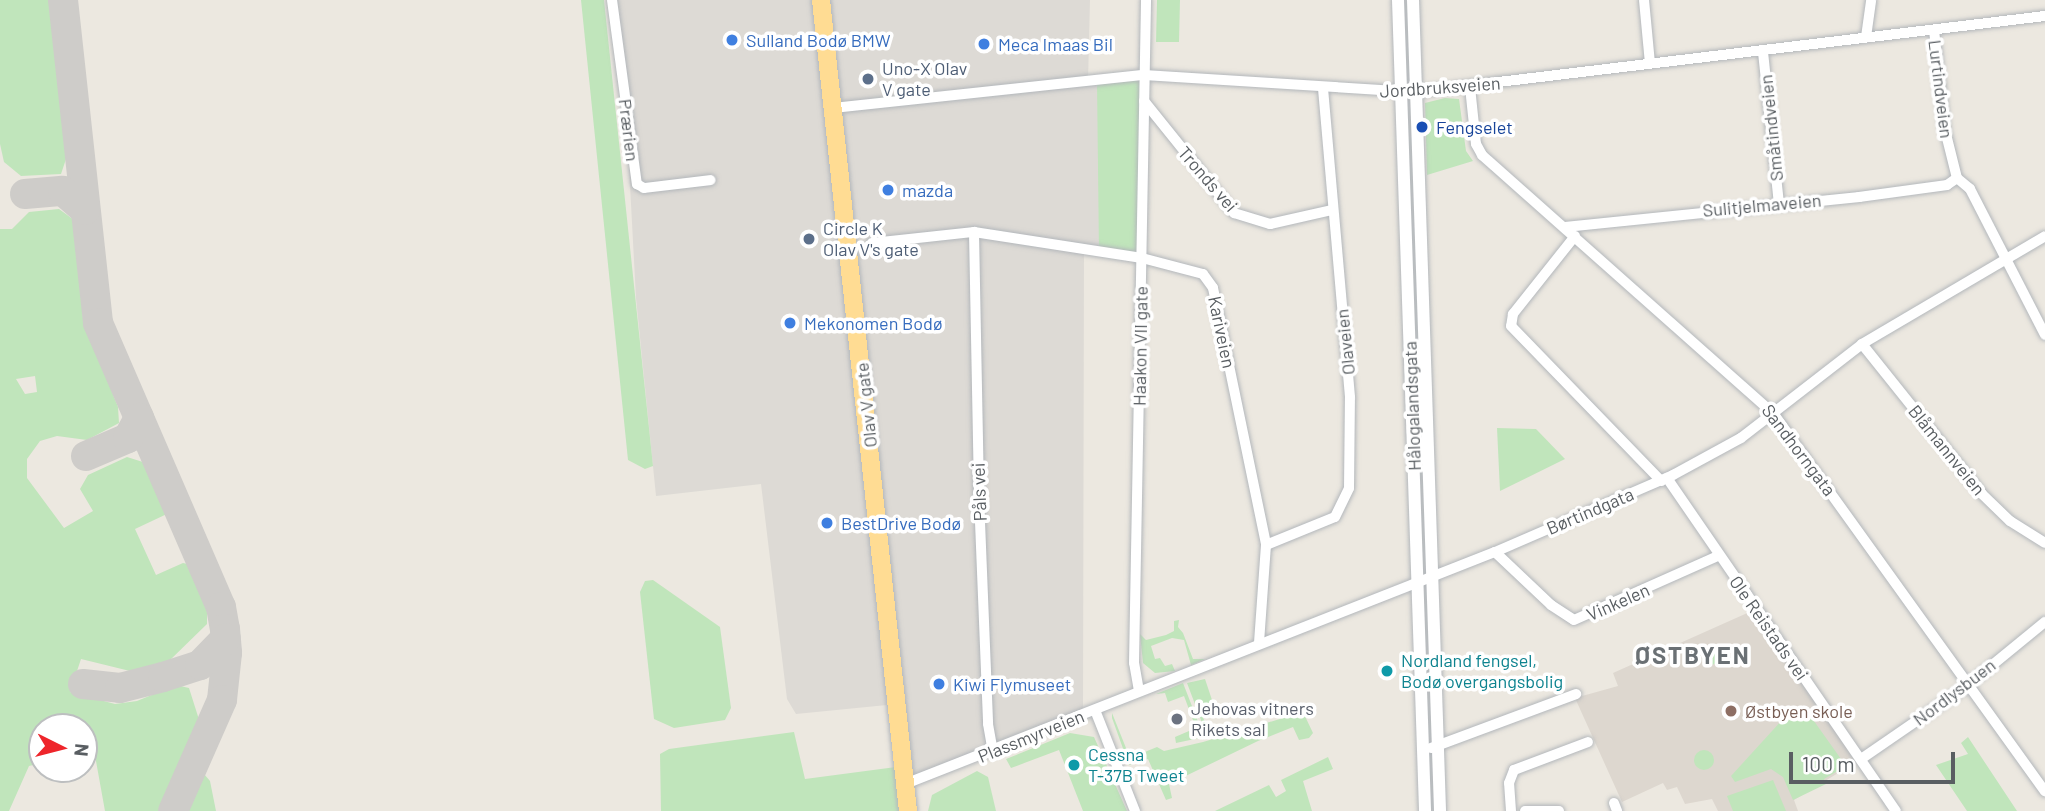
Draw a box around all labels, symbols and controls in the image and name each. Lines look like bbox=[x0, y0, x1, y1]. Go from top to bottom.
place label: Sulland Bodø BMW bbox=[746, 29, 891, 51]
marker: Sulland Bodø BMW bbox=[724, 32, 740, 48]
place label: Meca Imaas Bil bbox=[998, 33, 1113, 55]
marker: Meca Imaas Bil bbox=[976, 36, 992, 52]
street label: Lurtindveien bbox=[1924, 39, 1958, 139]
place label: Uno-X Olav V gate bbox=[882, 58, 967, 100]
marker: Uno-X Olav V gate bbox=[860, 71, 876, 87]
street label: Jordbruksveien bbox=[1379, 72, 1501, 102]
street label: Småtindveien bbox=[1755, 74, 1787, 182]
street label: Prærien bbox=[614, 98, 644, 162]
place label: Fengselet bbox=[1436, 116, 1513, 138]
marker: Fengselet bbox=[1414, 119, 1430, 135]
street label: Tronds vei bbox=[1174, 142, 1242, 216]
place label: mazda bbox=[902, 179, 953, 201]
marker: mazda bbox=[880, 182, 896, 198]
street label: Sulitjelmaveien bbox=[1702, 189, 1822, 221]
place label: Circle K Olav V's gate bbox=[823, 218, 919, 260]
marker: Circle K Olav V's gate bbox=[801, 231, 817, 247]
street label: Haakon VII gate bbox=[1128, 286, 1152, 406]
street label: Kariveien bbox=[1204, 294, 1240, 370]
street label: Olaveien bbox=[1331, 308, 1359, 376]
place label: Mekonomen Bodø bbox=[804, 312, 942, 334]
marker: Mekonomen Bodø bbox=[782, 315, 798, 331]
street label: Hålogalandsgata bbox=[1399, 341, 1425, 471]
street label: Olav V gate bbox=[851, 361, 881, 449]
street label: Sandhorngata bbox=[1758, 400, 1840, 500]
street label: Blåmannveien bbox=[1904, 401, 1990, 499]
street label: Påls vei bbox=[967, 462, 991, 522]
street label: Børtindgata bbox=[1543, 483, 1637, 539]
place label: BestDrive Bodø bbox=[841, 512, 961, 534]
marker: BestDrive Bodø bbox=[819, 515, 835, 531]
street label: Ole Reistads vei bbox=[1725, 572, 1813, 684]
street label: Vinkelen bbox=[1583, 579, 1653, 625]
district label: ØSTBYEN bbox=[1636, 641, 1750, 669]
place label: Nordland fengsel, Bodø overgangsbolig bbox=[1401, 650, 1563, 692]
street label: Nordlysbuen bbox=[1909, 654, 1999, 730]
marker: Nordland fengsel, Bodø overgangsbolig bbox=[1379, 663, 1395, 679]
place label: Kiwi Flymuseet bbox=[953, 673, 1071, 695]
marker: Kiwi Flymuseet bbox=[931, 676, 947, 692]
place label: Jehovas vitners Rikets sal bbox=[1191, 698, 1314, 740]
place label: Østbyen skole bbox=[1745, 700, 1853, 722]
marker: Østbyen skole bbox=[1723, 703, 1739, 719]
street label: Plassmyrveien bbox=[975, 705, 1087, 767]
marker: Jehovas vitners Rikets sal bbox=[1169, 711, 1185, 727]
north arrow bbox=[28, 713, 98, 783]
scale bar bbox=[1793, 738, 1959, 782]
text: N bbox=[70, 743, 94, 758]
place label: Cessna T-37B Tweet bbox=[1088, 744, 1185, 786]
text: 100 m bbox=[1802, 751, 1855, 776]
marker: Cessna T-37B Tweet bbox=[1066, 757, 1082, 773]

